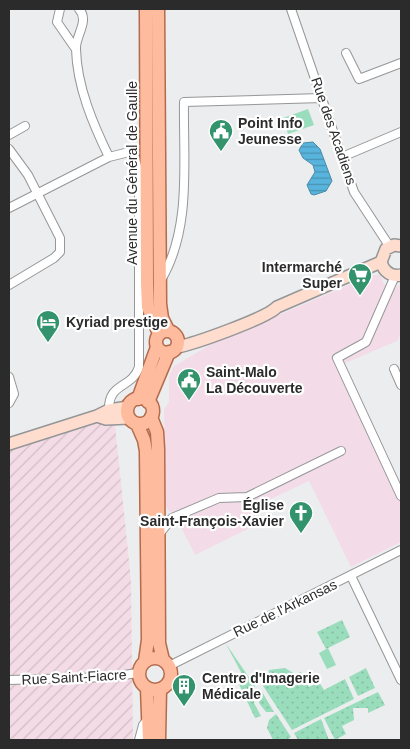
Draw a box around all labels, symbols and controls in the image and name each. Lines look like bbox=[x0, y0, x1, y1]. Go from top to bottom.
street label: Rue des Acadiens bbox=[308, 75, 360, 187]
street label: Avenue du Général de Gaulle bbox=[124, 81, 140, 265]
place label: Point Info Jeunesse bbox=[238, 115, 303, 147]
public building icon: Point Info Jeunesse bbox=[208, 118, 234, 152]
place label: Intermarché Super bbox=[262, 259, 343, 291]
supermarket icon: Intermarché Super bbox=[347, 262, 373, 296]
hotel icon: Kyriad prestige bbox=[35, 309, 61, 343]
place label: Kyriad prestige bbox=[66, 314, 168, 330]
place label: Saint-Malo La Découverte bbox=[206, 364, 303, 396]
public building icon: Saint-Malo La Découverte bbox=[176, 367, 202, 401]
place label: Église Saint-François-Xavier bbox=[140, 497, 285, 529]
church icon: Église Saint-François-Xavier bbox=[288, 500, 314, 534]
street label: Rue de l'Arkansas bbox=[231, 576, 339, 640]
street label: Rue Saint-Fiacre bbox=[21, 666, 127, 688]
place label: Centre d'Imagerie Médicale bbox=[202, 670, 320, 702]
building icon: Centre d'Imagerie Médicale bbox=[171, 673, 197, 707]

